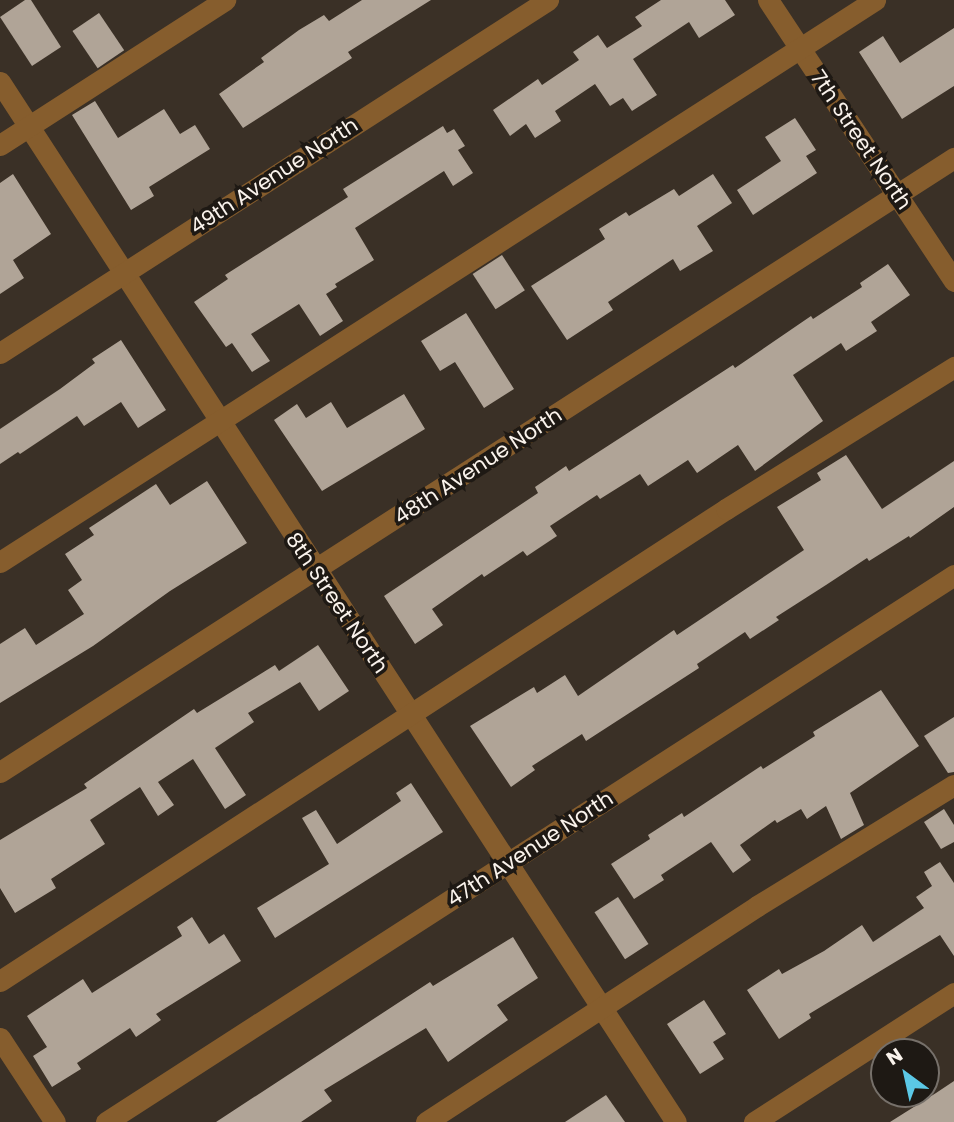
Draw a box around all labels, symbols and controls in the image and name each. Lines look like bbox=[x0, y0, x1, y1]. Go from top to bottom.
street label: 7th Street North bbox=[805, 66, 917, 214]
street label: 49th Avenue North bbox=[185, 112, 363, 240]
street label: 48th Avenue North bbox=[389, 402, 567, 530]
street label: 8th Street North bbox=[281, 528, 393, 678]
street label: 47th Avenue North bbox=[442, 786, 618, 912]
north arrow bbox=[870, 1038, 940, 1108]
text: N bbox=[881, 1041, 908, 1072]

